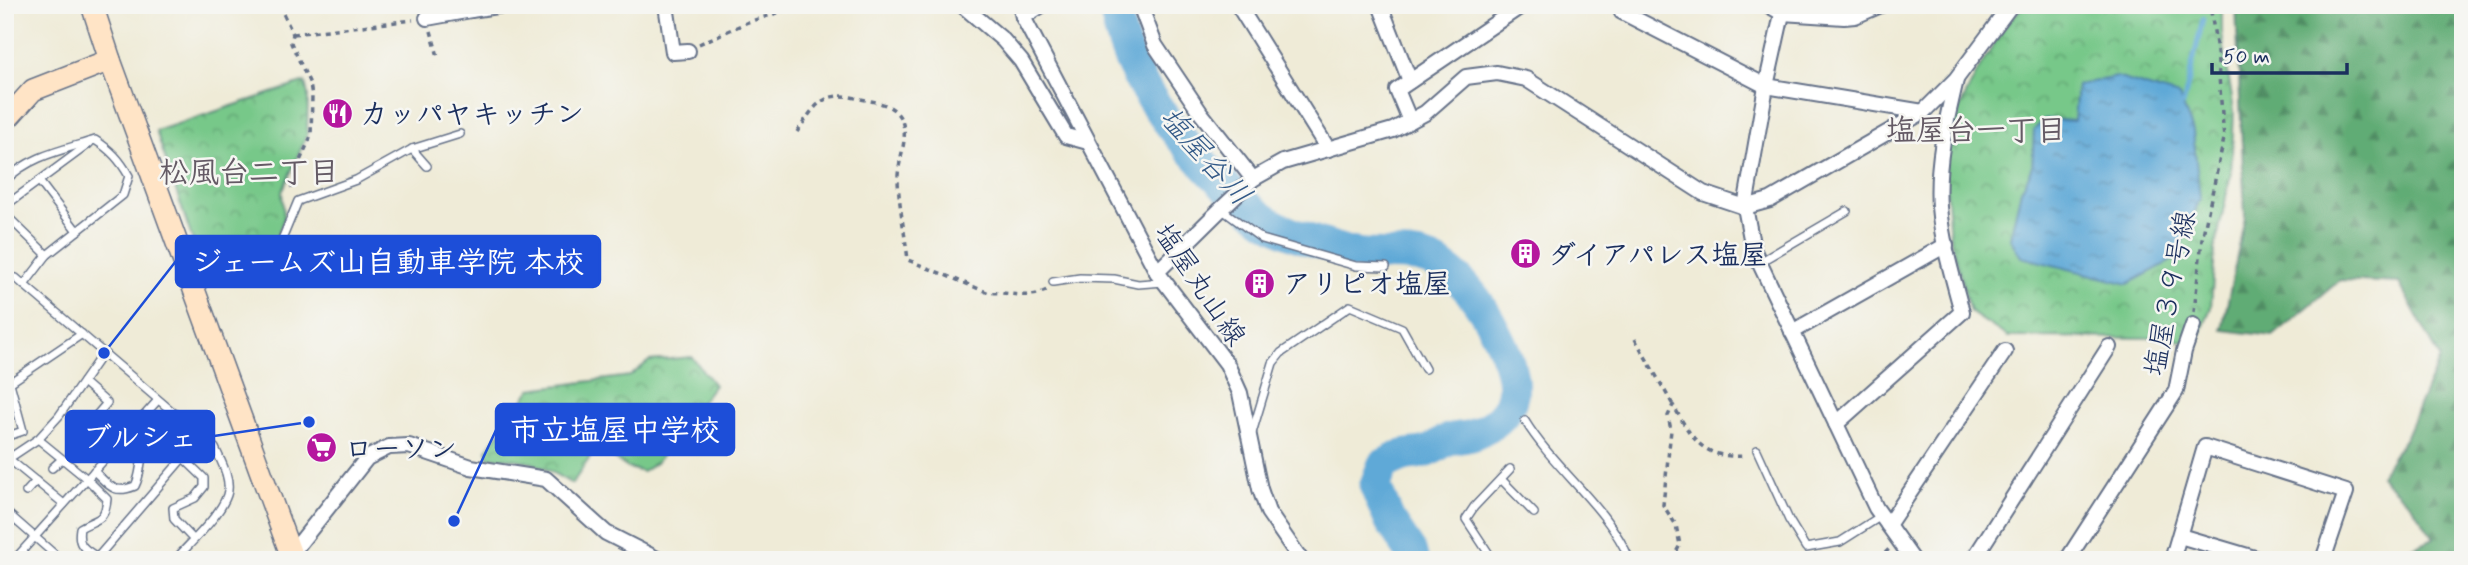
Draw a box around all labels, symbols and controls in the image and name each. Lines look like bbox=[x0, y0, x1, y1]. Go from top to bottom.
scale bar bbox=[2212, 32, 2347, 76]
text: 50 m bbox=[2223, 43, 2270, 71]
restaurant icon: カッパヤキッチン bbox=[320, 96, 354, 130]
place label: カッパヤキッチン bbox=[360, 97, 584, 134]
water label: 塩屋谷川 bbox=[1150, 99, 1260, 215]
district label: 塩屋台一丁目 bbox=[1886, 112, 2066, 151]
district label: 松風台二丁目 bbox=[159, 154, 339, 193]
street label: 塩屋３９号線 bbox=[2137, 207, 2206, 379]
street label: 塩屋丸山線 bbox=[1144, 217, 1253, 354]
callout: ジェームズ山自動車学院 本校 bbox=[176, 236, 600, 287]
building icon: ダイアパレス塩屋 bbox=[1508, 237, 1542, 271]
place label: ダイアパレス塩屋 bbox=[1548, 238, 1768, 275]
text: ジェームズ山自動車学院 本校 bbox=[192, 244, 584, 283]
building icon: アリピオ塩屋 bbox=[1243, 266, 1277, 300]
place label: アリピオ塩屋 bbox=[1283, 267, 1451, 304]
callout: 市立塩屋中学校 bbox=[496, 404, 734, 455]
callout: ブルシェ bbox=[66, 411, 214, 462]
text: 市立塩屋中学校 bbox=[510, 412, 720, 451]
text: ブルシェ bbox=[82, 419, 198, 458]
supermarket icon: ローソン bbox=[305, 431, 339, 465]
place label: ローソン bbox=[345, 432, 457, 469]

